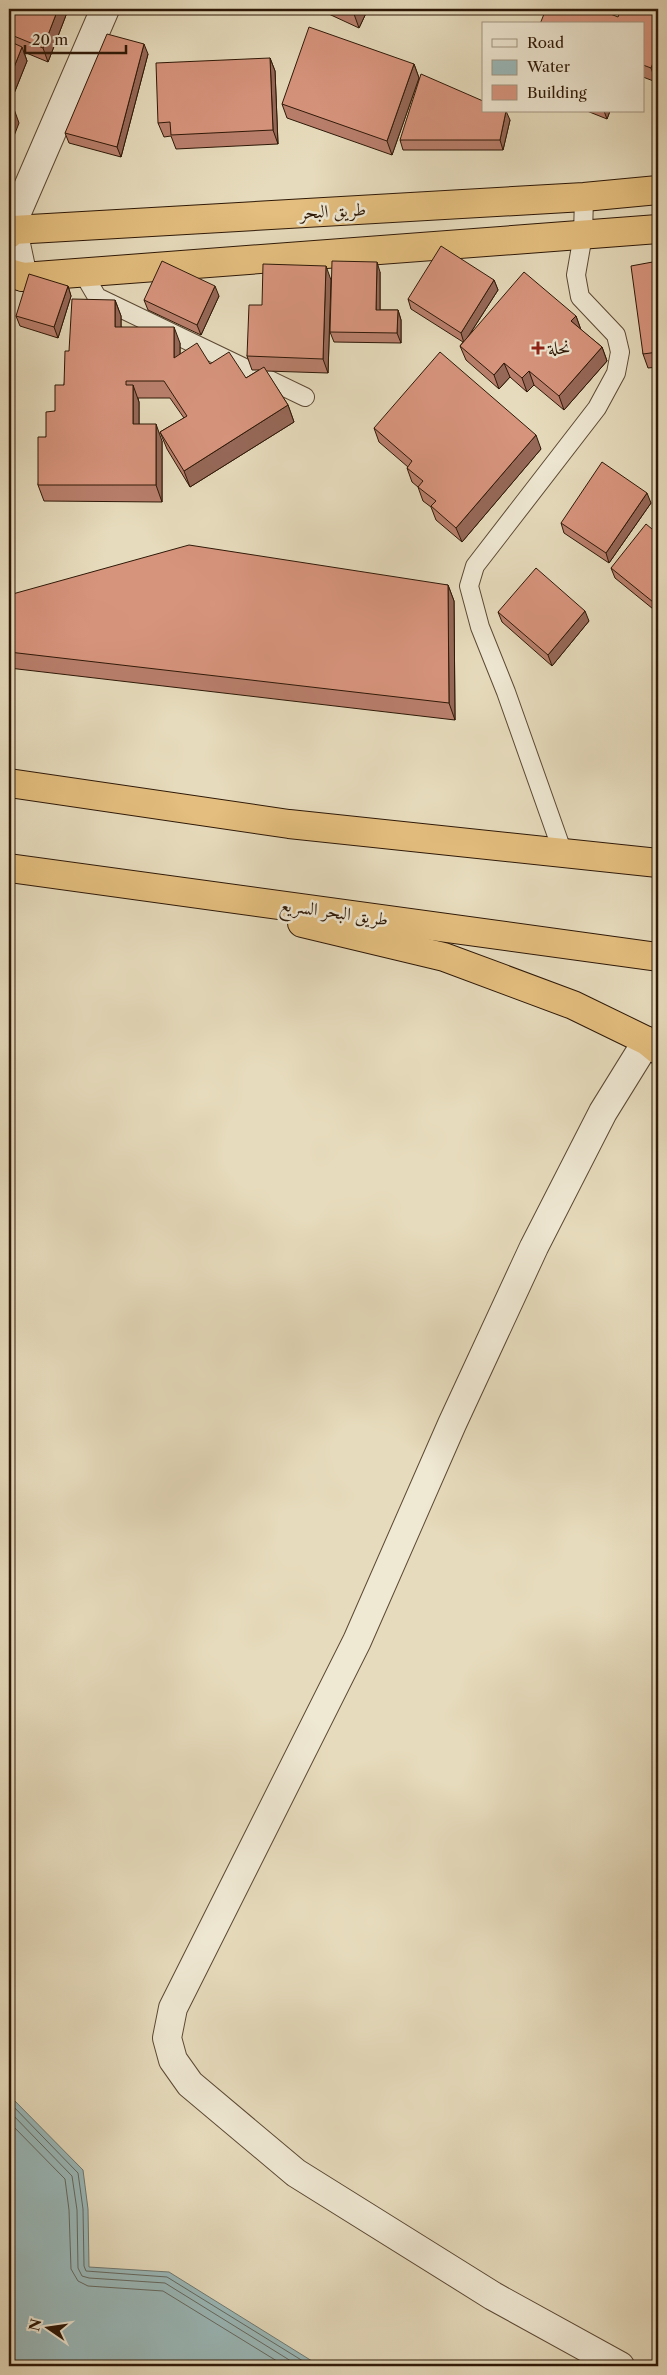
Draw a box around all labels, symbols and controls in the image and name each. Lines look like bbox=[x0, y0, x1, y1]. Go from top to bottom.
scale bar bbox=[25, 22, 126, 54]
legend bbox=[482, 22, 644, 112]
text: 20 m bbox=[32, 30, 68, 49]
text: Road bbox=[527, 33, 564, 52]
text: Water bbox=[526, 57, 571, 76]
text: Building bbox=[527, 83, 587, 102]
street label: طريق البحر bbox=[297, 198, 367, 225]
place label: نحلة bbox=[547, 337, 570, 359]
marker: نحلة bbox=[532, 342, 544, 354]
street label: طريق البحر السريع bbox=[278, 893, 390, 935]
north arrow bbox=[22, 2302, 72, 2352]
text: N bbox=[25, 2317, 45, 2333]

